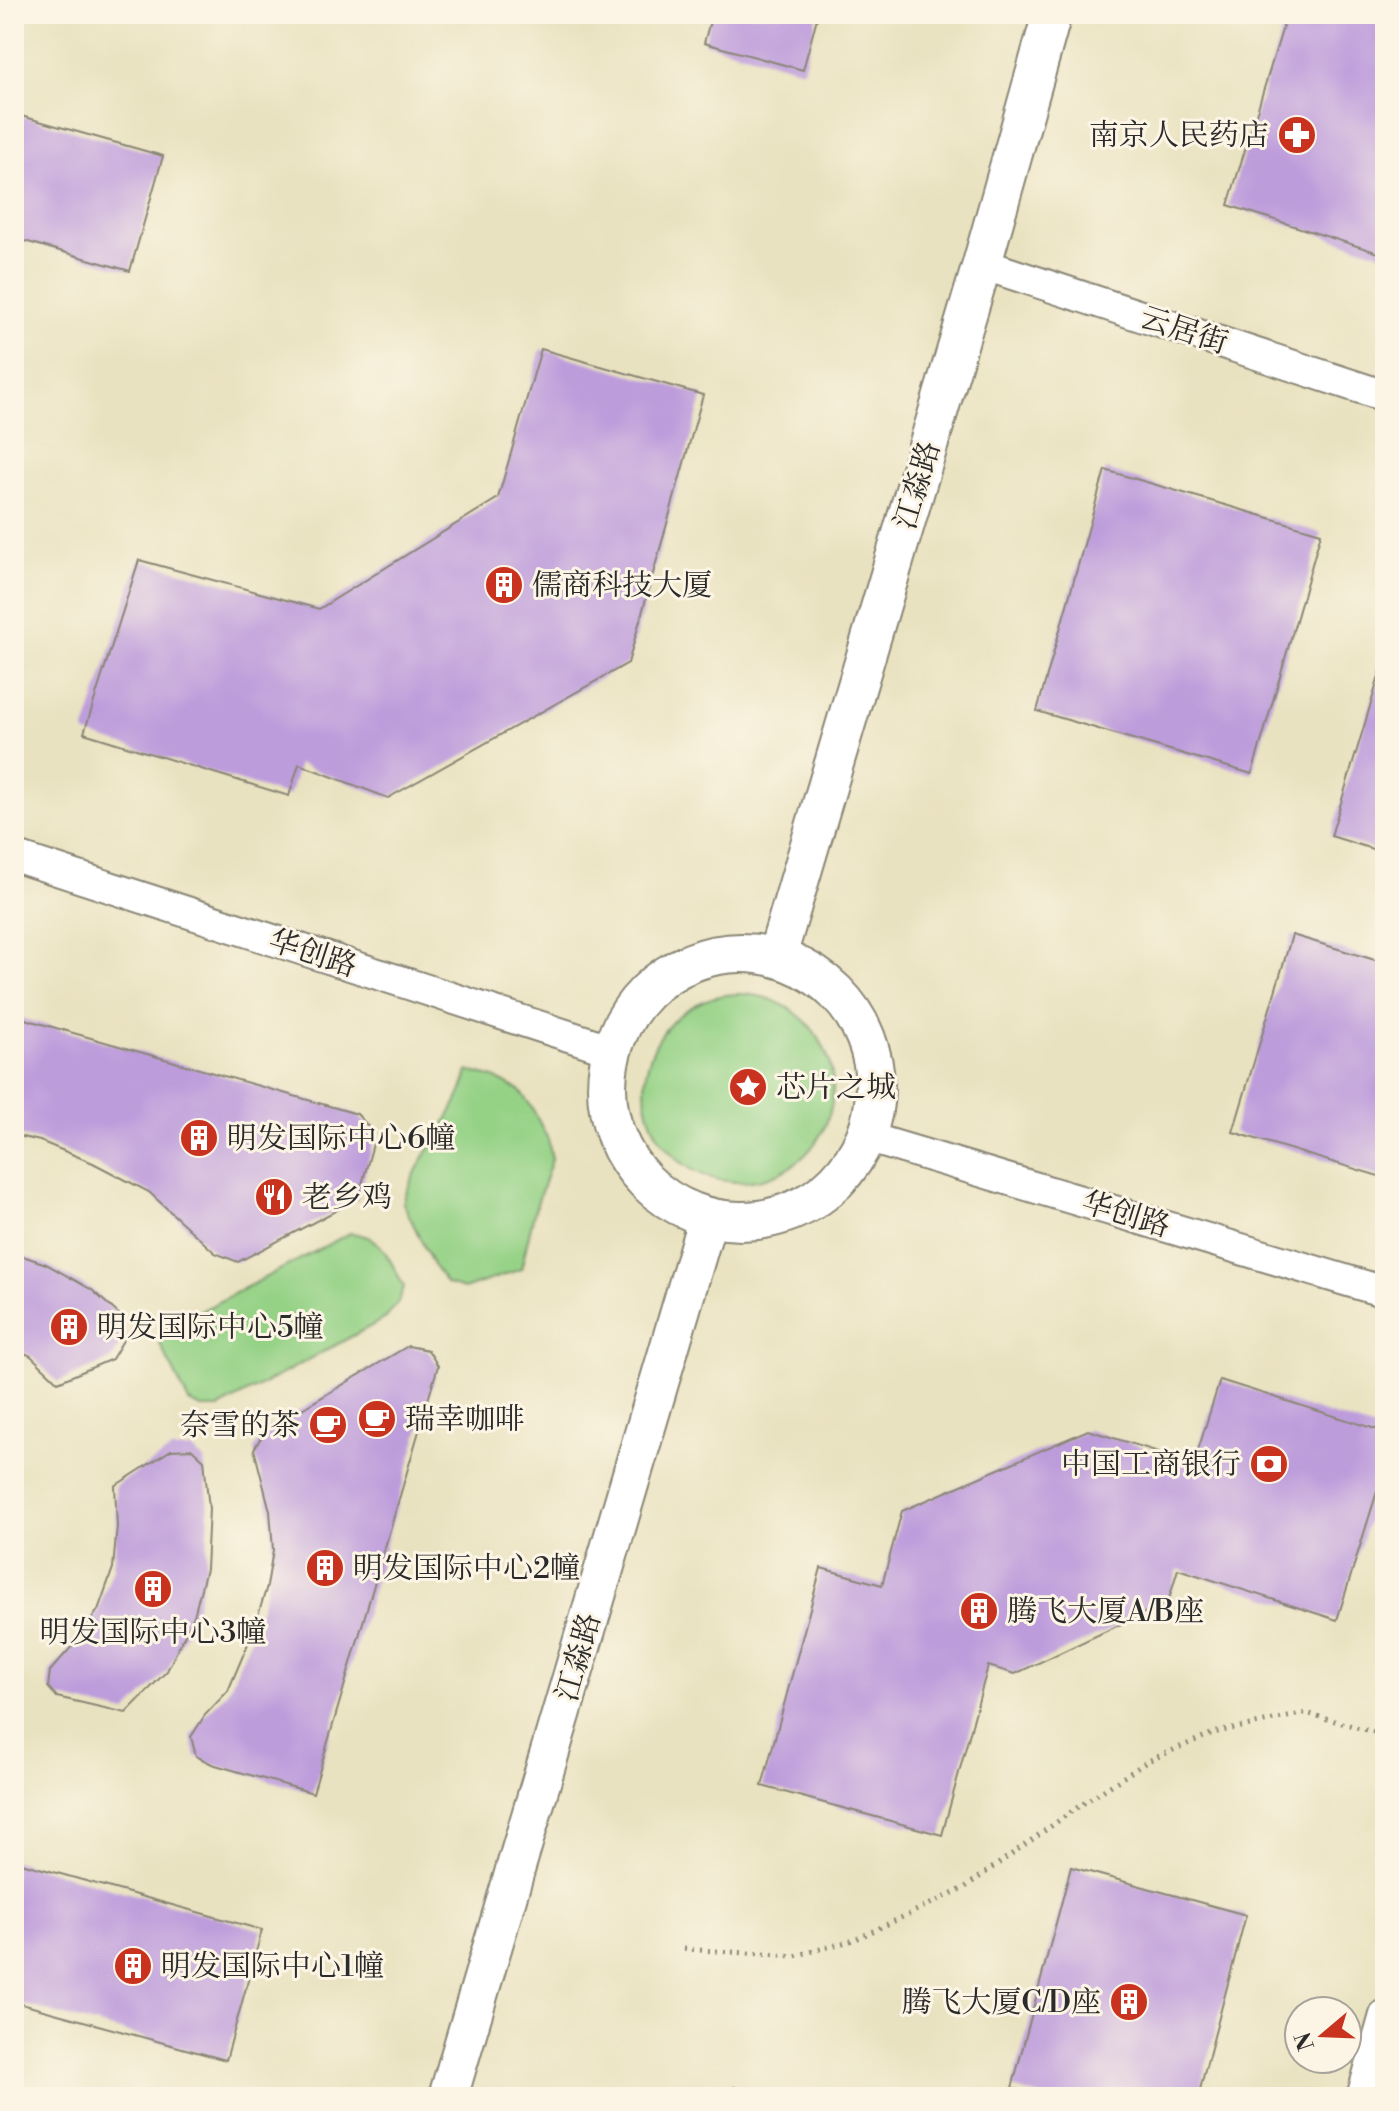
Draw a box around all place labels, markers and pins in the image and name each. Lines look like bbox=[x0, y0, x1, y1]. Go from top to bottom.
pharmacy icon: 南京人民药店 bbox=[1276, 114, 1318, 156]
place label: 南京人民药店 bbox=[1089, 117, 1269, 155]
building icon: 儒商科技大厦 bbox=[483, 564, 525, 606]
place label: 儒商科技大厦 bbox=[532, 567, 712, 605]
place icon: 芯片之城 bbox=[727, 1066, 769, 1108]
place label: 芯片之城 bbox=[776, 1069, 896, 1107]
building icon: 明发国际中心6幢 bbox=[178, 1117, 220, 1159]
place label: 明发国际中心6幢 bbox=[227, 1120, 455, 1158]
restaurant icon: 老乡鸡 bbox=[253, 1176, 295, 1218]
place label: 老乡鸡 bbox=[302, 1179, 392, 1217]
building icon: 明发国际中心5幢 bbox=[48, 1306, 90, 1348]
place label: 明发国际中心5幢 bbox=[97, 1309, 324, 1347]
cafe icon: 瑞幸咖啡 bbox=[356, 1398, 398, 1440]
place label: 瑞幸咖啡 bbox=[405, 1401, 525, 1439]
cafe icon: 奈雪的茶 bbox=[307, 1404, 349, 1446]
place label: 奈雪的茶 bbox=[180, 1407, 300, 1445]
bank icon: 中国工商银行 bbox=[1248, 1443, 1290, 1485]
place label: 中国工商银行 bbox=[1061, 1446, 1241, 1484]
building icon: 明发国际中心2幢 bbox=[304, 1547, 346, 1589]
place label: 明发国际中心2幢 bbox=[353, 1550, 580, 1588]
building icon: 明发国际中心3幢 bbox=[132, 1568, 174, 1610]
building icon: 腾飞大厦A/B座 bbox=[958, 1590, 1000, 1632]
place label: 腾飞大厦A/B座 bbox=[1007, 1593, 1204, 1631]
place label: 明发国际中心3幢 bbox=[40, 1614, 266, 1652]
building icon: 明发国际中心1幢 bbox=[112, 1945, 154, 1987]
place label: 明发国际中心1幢 bbox=[161, 1948, 384, 1986]
building icon: 腾飞大厦C/D座 bbox=[1108, 1981, 1150, 2023]
place label: 腾飞大厦C/D座 bbox=[901, 1984, 1101, 2022]

